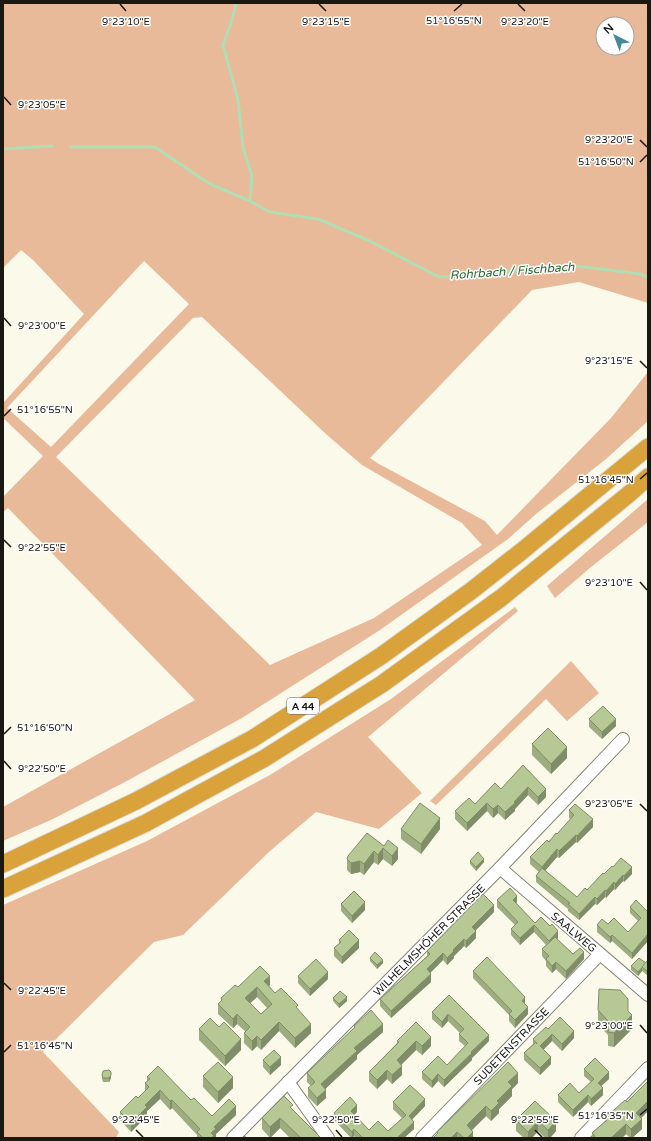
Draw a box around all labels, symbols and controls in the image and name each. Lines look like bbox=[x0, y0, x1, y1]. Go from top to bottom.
text: 51°16'55"N bbox=[426, 15, 482, 27]
text: 9°23'10"E bbox=[102, 16, 150, 28]
text: 9°23'15"E bbox=[302, 16, 350, 28]
text: 9°23'20"E bbox=[501, 16, 549, 28]
north arrow bbox=[595, 16, 635, 56]
text: N bbox=[601, 21, 616, 37]
text: 9°23'05"E bbox=[18, 99, 66, 111]
text: 9°23'20"E bbox=[585, 134, 633, 146]
text: 51°16'50"N bbox=[578, 156, 634, 168]
water label: Rohrbach / Fischbach bbox=[449, 260, 575, 282]
text: 9°23'00"E bbox=[18, 320, 66, 332]
text: 9°23'15"E bbox=[585, 355, 633, 367]
text: 51°16'55"N bbox=[17, 404, 73, 416]
text: 51°16'45"N bbox=[578, 474, 634, 486]
text: 9°22'55"E bbox=[18, 542, 66, 554]
text: 9°23'10"E bbox=[585, 577, 633, 589]
road number: A 44 bbox=[287, 698, 319, 714]
text: 51°16'50"N bbox=[17, 722, 73, 734]
text: 9°22'50"E bbox=[18, 763, 66, 775]
text: 9°23'05"E bbox=[585, 798, 633, 810]
street label: WILHELMSHÖHER STRASSE bbox=[371, 882, 488, 999]
street label: SAALWEG bbox=[548, 910, 599, 955]
text: 9°22'45"E bbox=[18, 985, 66, 997]
street label: SUDETENSTRASSE bbox=[471, 1005, 552, 1088]
text: 9°23'00"E bbox=[585, 1020, 633, 1032]
text: 51°16'45"N bbox=[17, 1040, 73, 1052]
text: 51°16'35"N bbox=[578, 1110, 634, 1122]
text: 9°22'45"E bbox=[112, 1114, 160, 1126]
text: 9°22'50"E bbox=[312, 1114, 360, 1126]
text: 9°22'55"E bbox=[511, 1114, 559, 1126]

